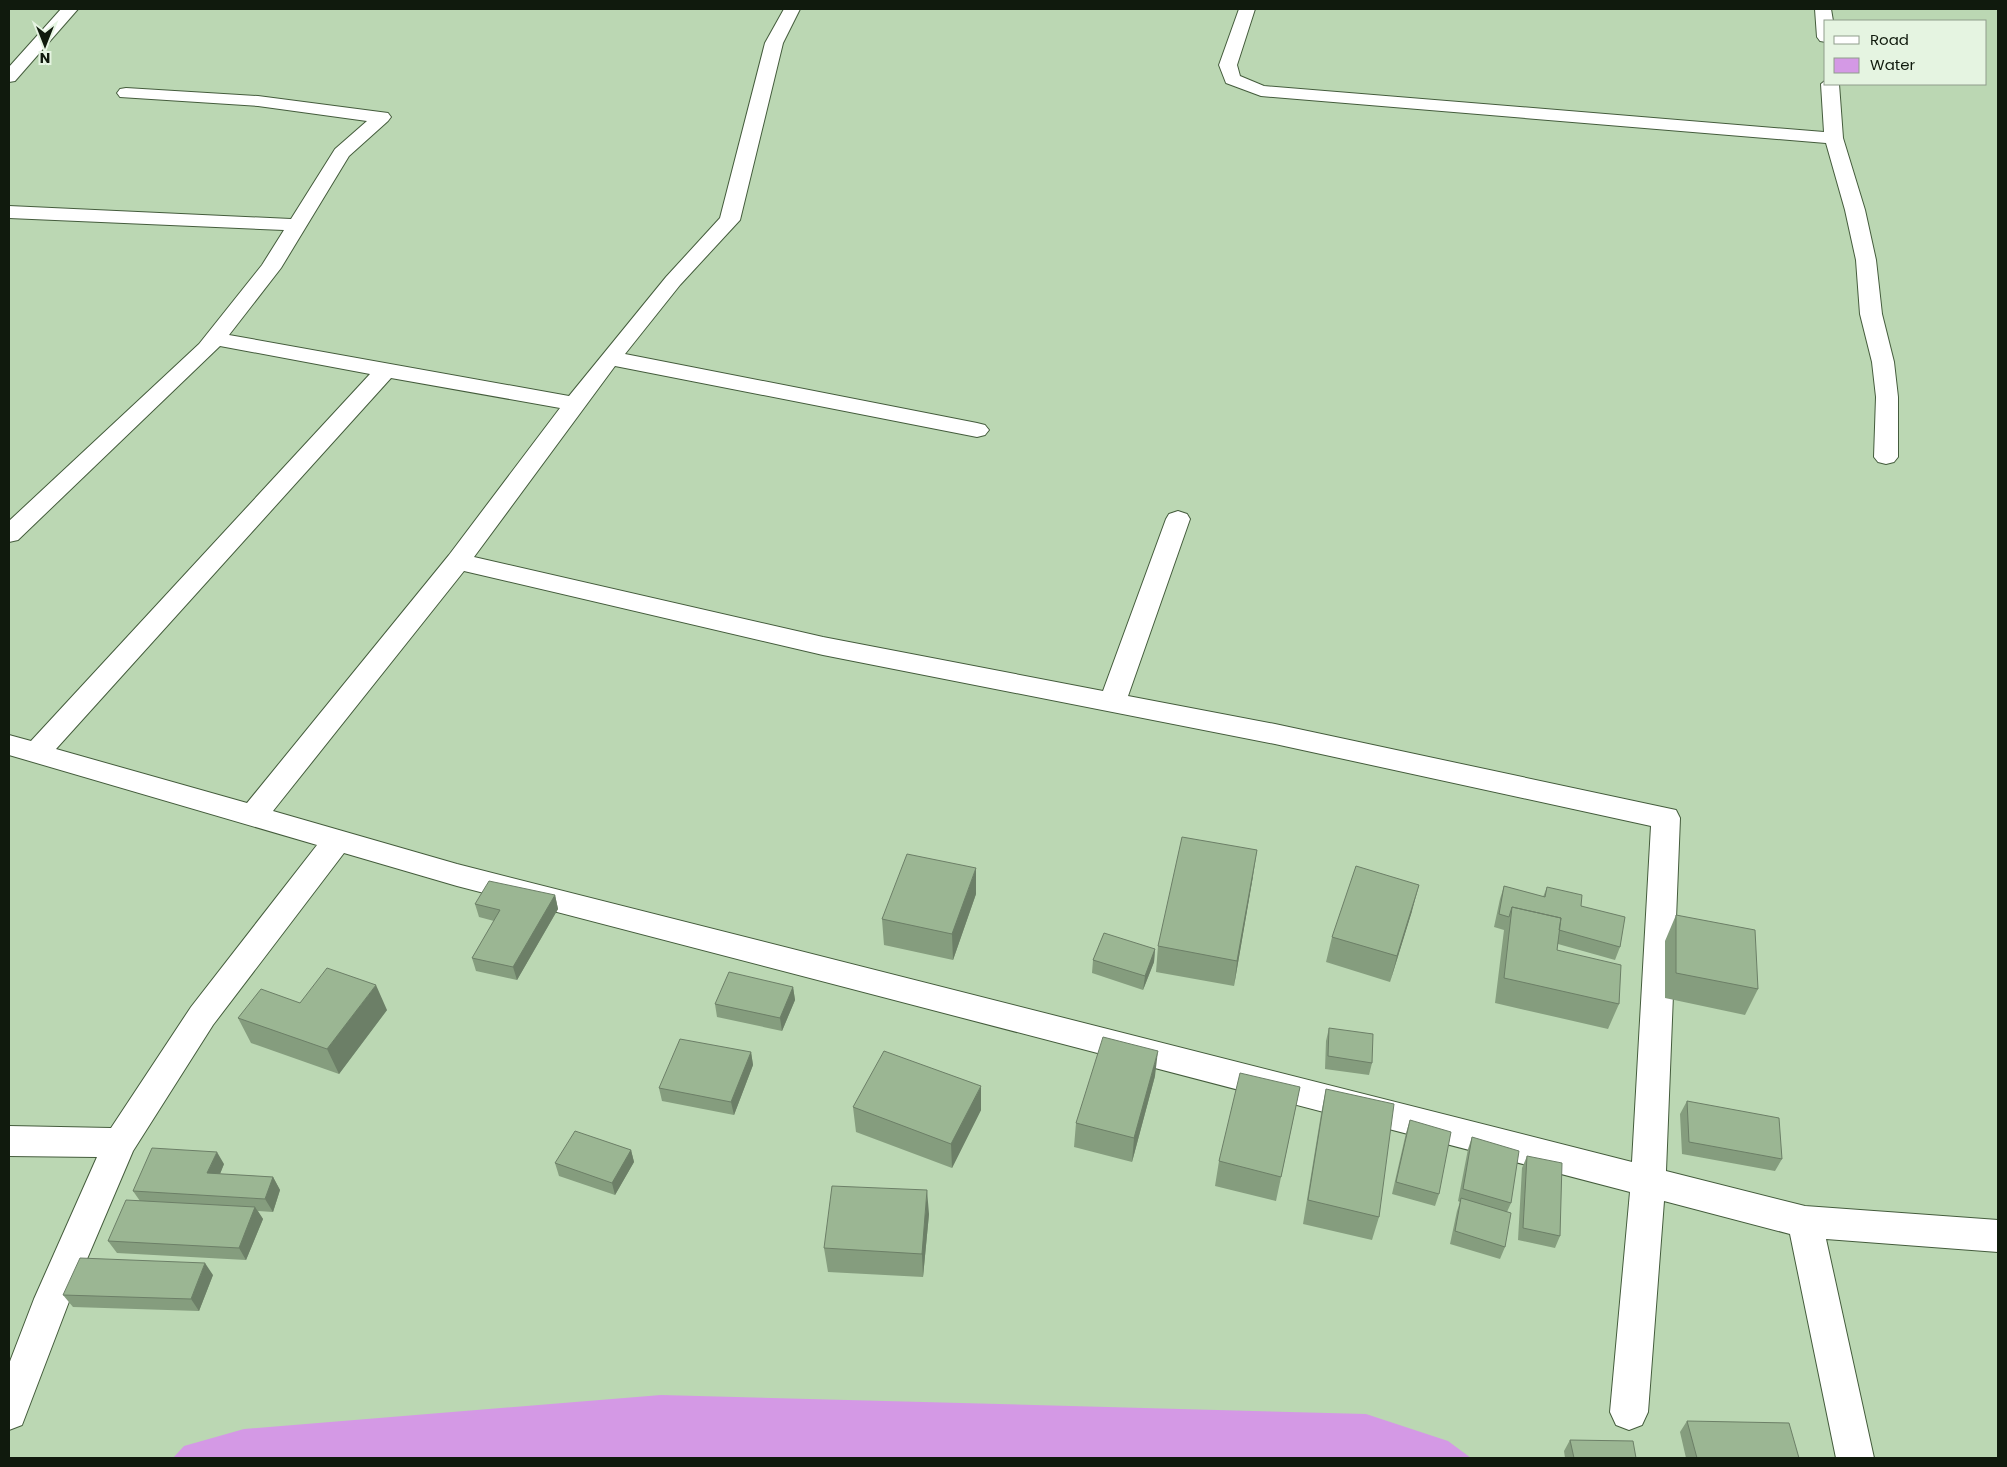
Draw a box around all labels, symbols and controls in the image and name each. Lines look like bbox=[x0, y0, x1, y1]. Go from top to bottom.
north arrow bbox=[20, 20, 70, 70]
legend bbox=[1824, 20, 1987, 85]
text: Road bbox=[1870, 29, 1909, 50]
text: N bbox=[40, 48, 50, 68]
text: Water bbox=[1870, 54, 1916, 75]

